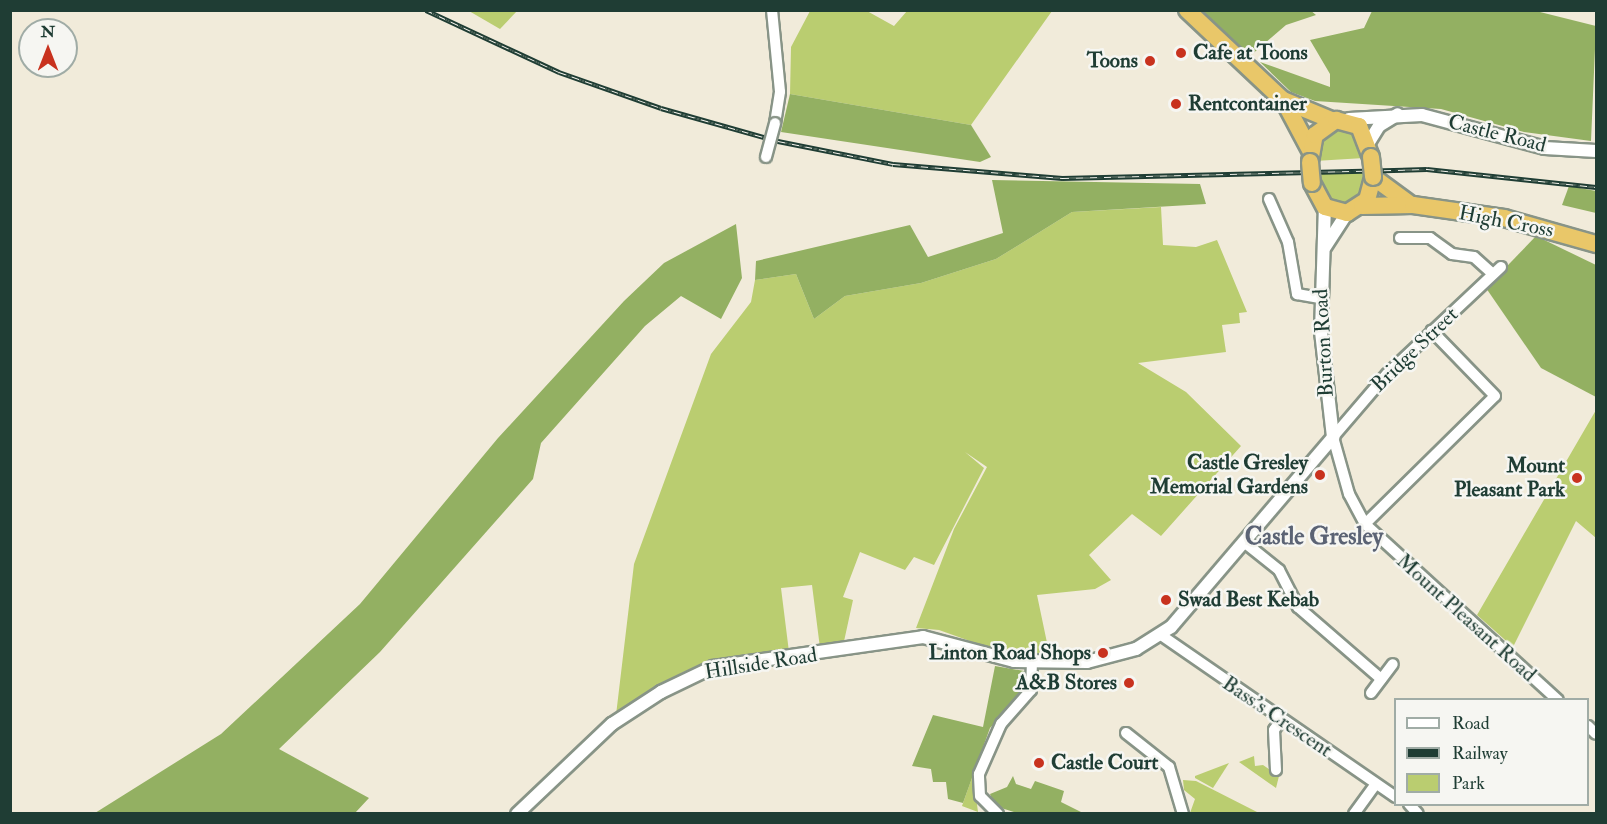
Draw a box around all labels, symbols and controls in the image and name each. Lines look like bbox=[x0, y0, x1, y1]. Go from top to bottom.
north arrow bbox=[18, 18, 78, 78]
text: N bbox=[41, 22, 55, 42]
place label: Cafe at Toons bbox=[1193, 40, 1308, 66]
marker: Cafe at Toons bbox=[1174, 46, 1188, 60]
place label: Toons bbox=[1087, 48, 1138, 74]
marker: Toons bbox=[1143, 54, 1157, 68]
place label: Rentcontainer bbox=[1188, 91, 1307, 117]
marker: Rentcontainer bbox=[1169, 97, 1183, 111]
street label: Castle Road bbox=[1445, 110, 1549, 158]
street label: High Cross bbox=[1456, 200, 1556, 244]
street label: Burton Road bbox=[1309, 288, 1339, 398]
street label: Bridge Street bbox=[1366, 302, 1464, 398]
place label: Castle Gresley Memorial Gardens bbox=[1150, 450, 1308, 500]
place label: Mount Pleasant Park bbox=[1454, 453, 1565, 503]
marker: Castle Gresley Memorial Gardens bbox=[1313, 468, 1327, 482]
marker: Mount Pleasant Park bbox=[1570, 471, 1584, 485]
district label: Castle Gresley bbox=[1245, 523, 1383, 551]
street label: Mount Pleasant Road bbox=[1391, 549, 1541, 687]
place label: Swad Best Kebab bbox=[1178, 587, 1319, 613]
marker: Swad Best Kebab bbox=[1159, 593, 1173, 607]
place label: Linton Road Shops bbox=[928, 640, 1091, 666]
street label: Hillside Road bbox=[703, 643, 819, 685]
marker: Linton Road Shops bbox=[1096, 646, 1110, 660]
place label: A&B Stores bbox=[1016, 670, 1117, 696]
street label: Bass's Crescent bbox=[1217, 671, 1337, 763]
marker: A&B Stores bbox=[1122, 676, 1136, 690]
legend bbox=[1394, 698, 1589, 806]
text: Road bbox=[1452, 712, 1490, 735]
text: Railway bbox=[1452, 742, 1508, 765]
place label: Castle Court bbox=[1051, 750, 1158, 776]
marker: Castle Court bbox=[1032, 756, 1046, 770]
text: Park bbox=[1452, 772, 1485, 795]

